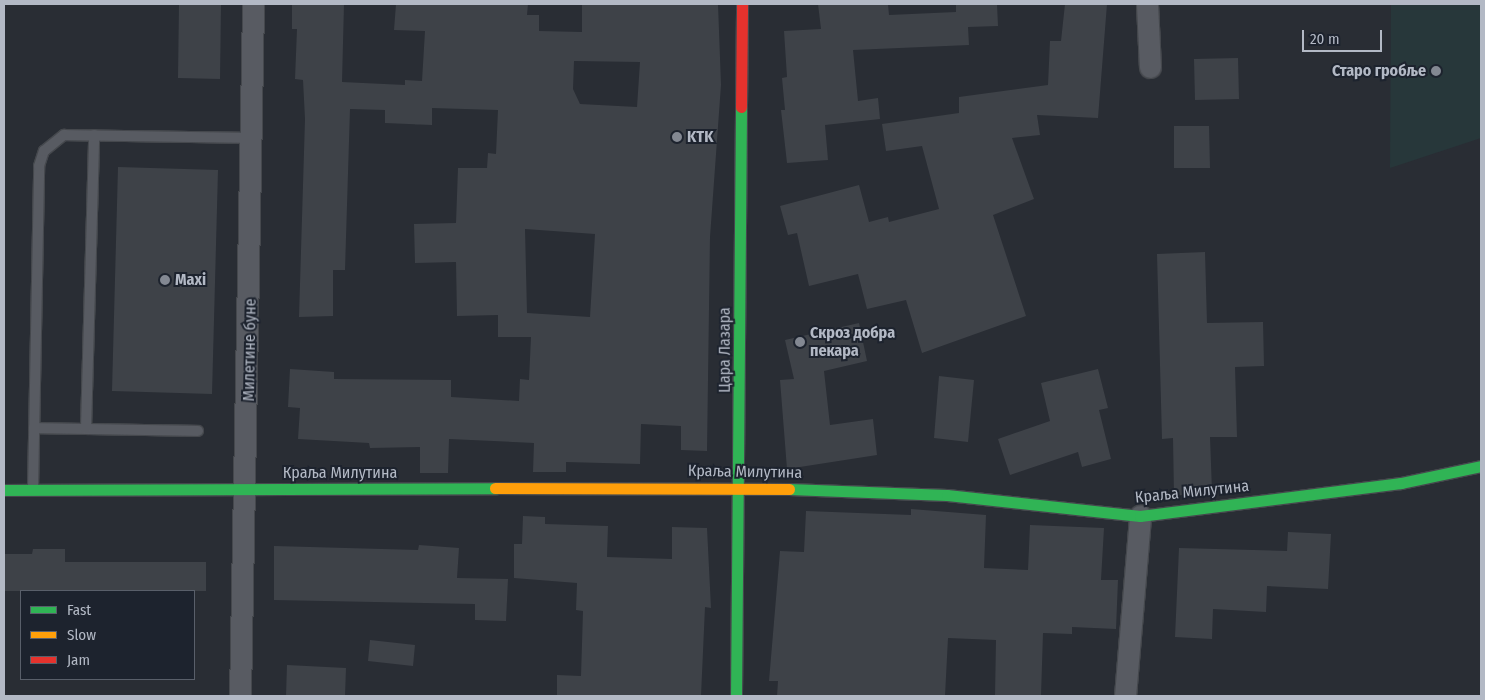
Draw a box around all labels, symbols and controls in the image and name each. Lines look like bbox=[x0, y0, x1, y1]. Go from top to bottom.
scale bar bbox=[1305, 20, 1385, 52]
text: 20 m bbox=[1310, 30, 1340, 48]
place label: Старо гробље bbox=[1332, 61, 1426, 81]
marker: Старо гробље bbox=[1430, 65, 1442, 77]
place label: KTK bbox=[687, 127, 713, 147]
marker: KTK bbox=[671, 131, 683, 143]
place label: Maxi bbox=[175, 270, 206, 290]
marker: Maxi bbox=[159, 274, 171, 286]
street label: Милетине буне bbox=[240, 298, 260, 402]
street label: Цара Лазара bbox=[715, 307, 735, 393]
place label: Скроз добра пекара bbox=[810, 323, 895, 361]
marker: Скроз добра пекара bbox=[794, 336, 806, 348]
street label: Краља Милутина bbox=[688, 461, 802, 483]
street label: Краља Милутина bbox=[283, 463, 397, 483]
street label: Краља Милутина bbox=[1134, 476, 1250, 508]
legend bbox=[20, 590, 195, 680]
text: Fast bbox=[67, 601, 91, 619]
text: Slow bbox=[67, 626, 96, 644]
text: Jam bbox=[67, 651, 90, 669]

